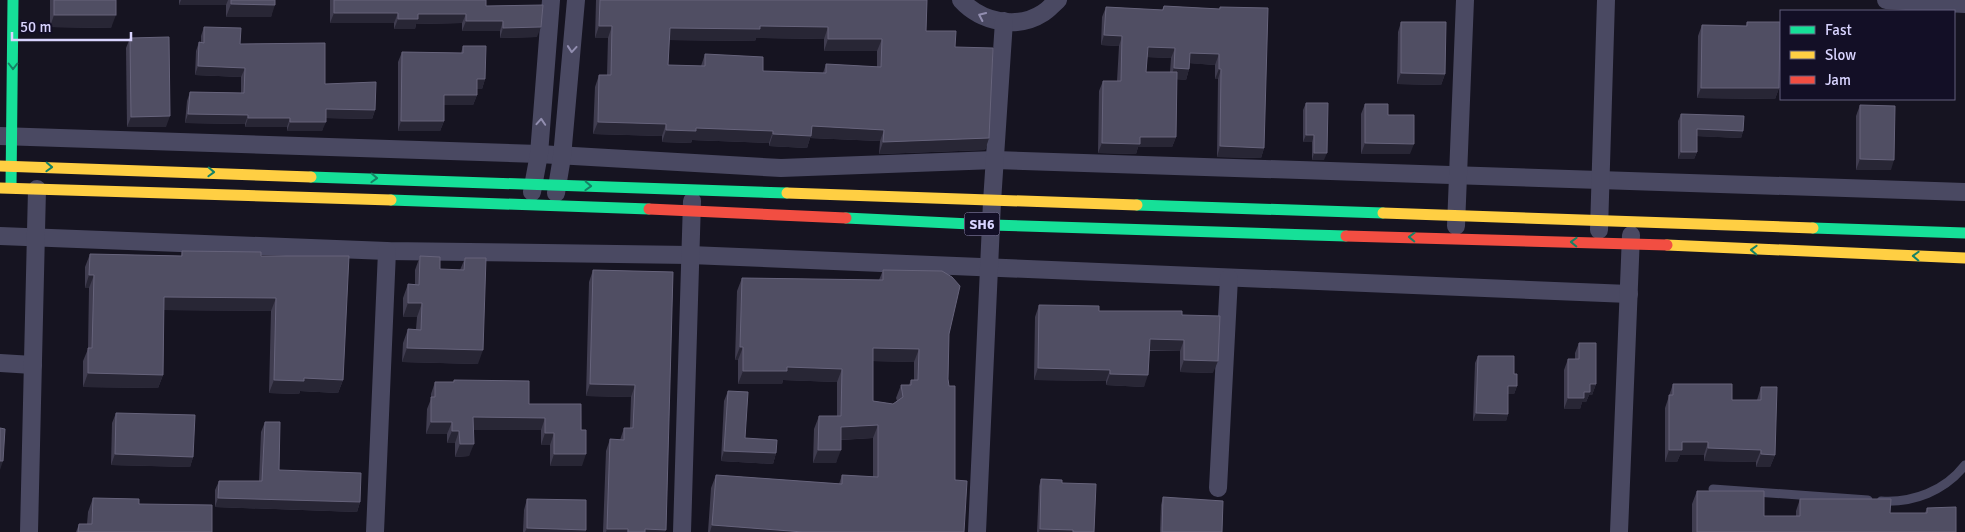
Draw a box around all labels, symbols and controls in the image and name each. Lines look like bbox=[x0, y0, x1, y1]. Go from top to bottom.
scale bar bbox=[12, 10, 131, 42]
legend bbox=[1780, 10, 1955, 100]
one-way arrow bbox=[978, 12, 987, 22]
text: 50 m bbox=[20, 18, 51, 36]
text: Fast bbox=[1825, 21, 1852, 39]
one-way arrow bbox=[567, 45, 578, 53]
text: Slow bbox=[1825, 46, 1856, 64]
one-way arrow bbox=[8, 62, 18, 70]
text: Jam bbox=[1825, 71, 1851, 89]
one-way arrow bbox=[536, 118, 547, 126]
one-way arrow bbox=[45, 162, 53, 172]
one-way arrow bbox=[207, 167, 215, 178]
one-way arrow bbox=[370, 173, 378, 184]
one-way arrow bbox=[585, 181, 593, 192]
road number: SH6 bbox=[964, 212, 1000, 235]
one-way arrow bbox=[1407, 232, 1415, 243]
one-way arrow bbox=[1570, 237, 1578, 248]
one-way arrow bbox=[1750, 244, 1758, 255]
one-way arrow bbox=[1912, 251, 1920, 262]

